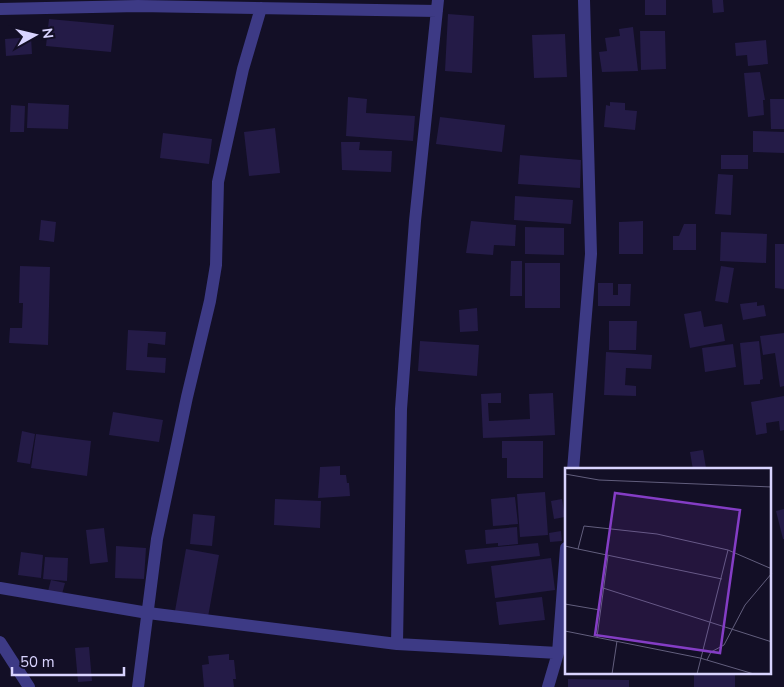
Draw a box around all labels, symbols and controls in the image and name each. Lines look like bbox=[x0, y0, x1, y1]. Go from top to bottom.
north arrow bbox=[10, 10, 60, 60]
text: N bbox=[37, 27, 58, 40]
inset map bbox=[565, 468, 772, 674]
scale bar bbox=[12, 644, 125, 676]
text: 50 m bbox=[20, 652, 55, 672]

